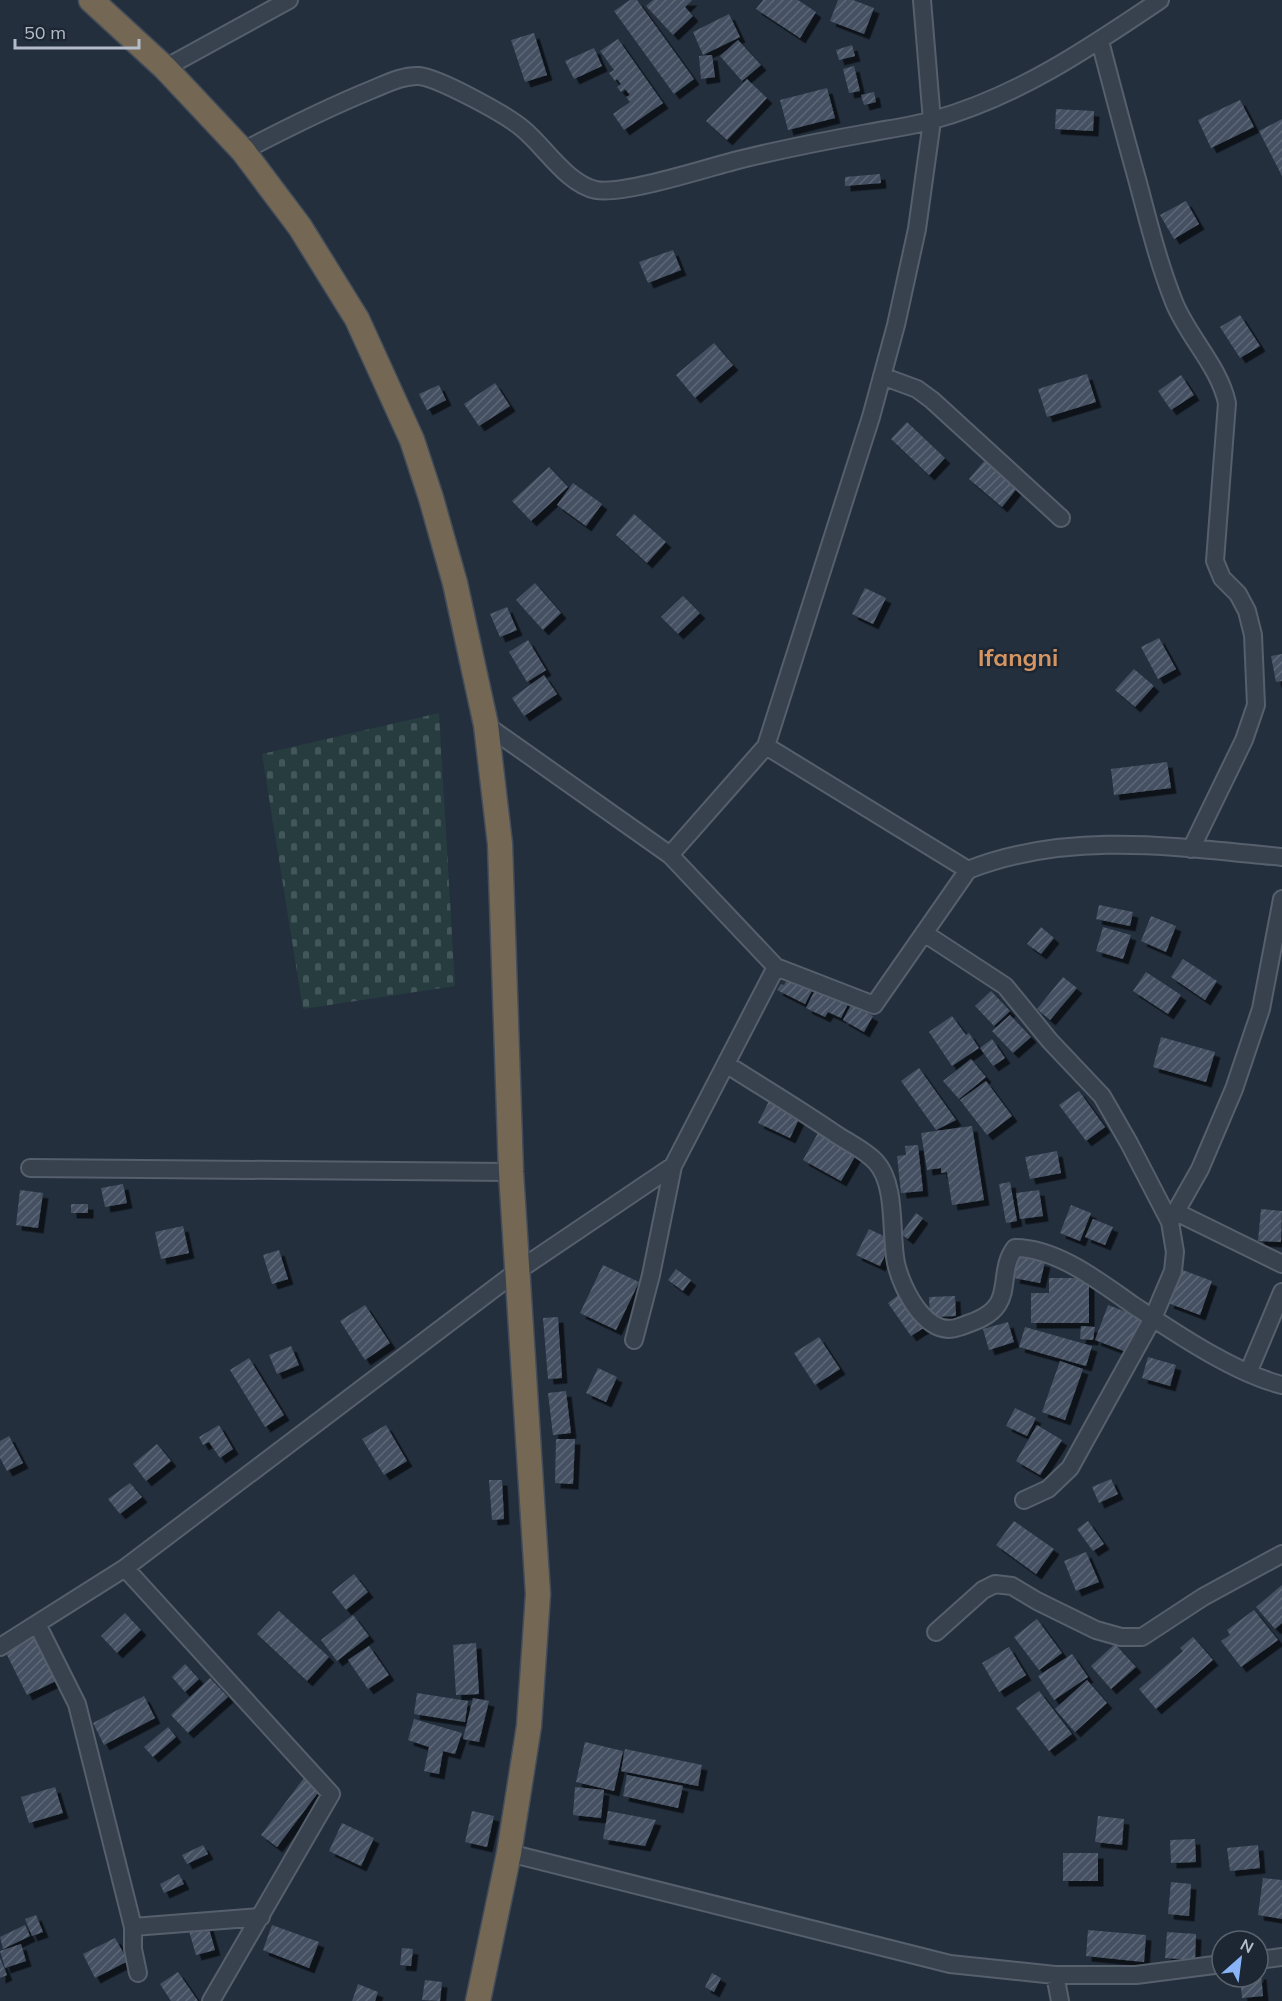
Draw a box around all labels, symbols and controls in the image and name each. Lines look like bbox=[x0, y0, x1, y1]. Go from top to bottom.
scale bar bbox=[15, 12, 140, 50]
text: 50 m bbox=[24, 21, 66, 44]
district label: Ifangni bbox=[978, 642, 1058, 672]
north arrow bbox=[1210, 1929, 1270, 1989]
text: N bbox=[1237, 1934, 1257, 1957]

